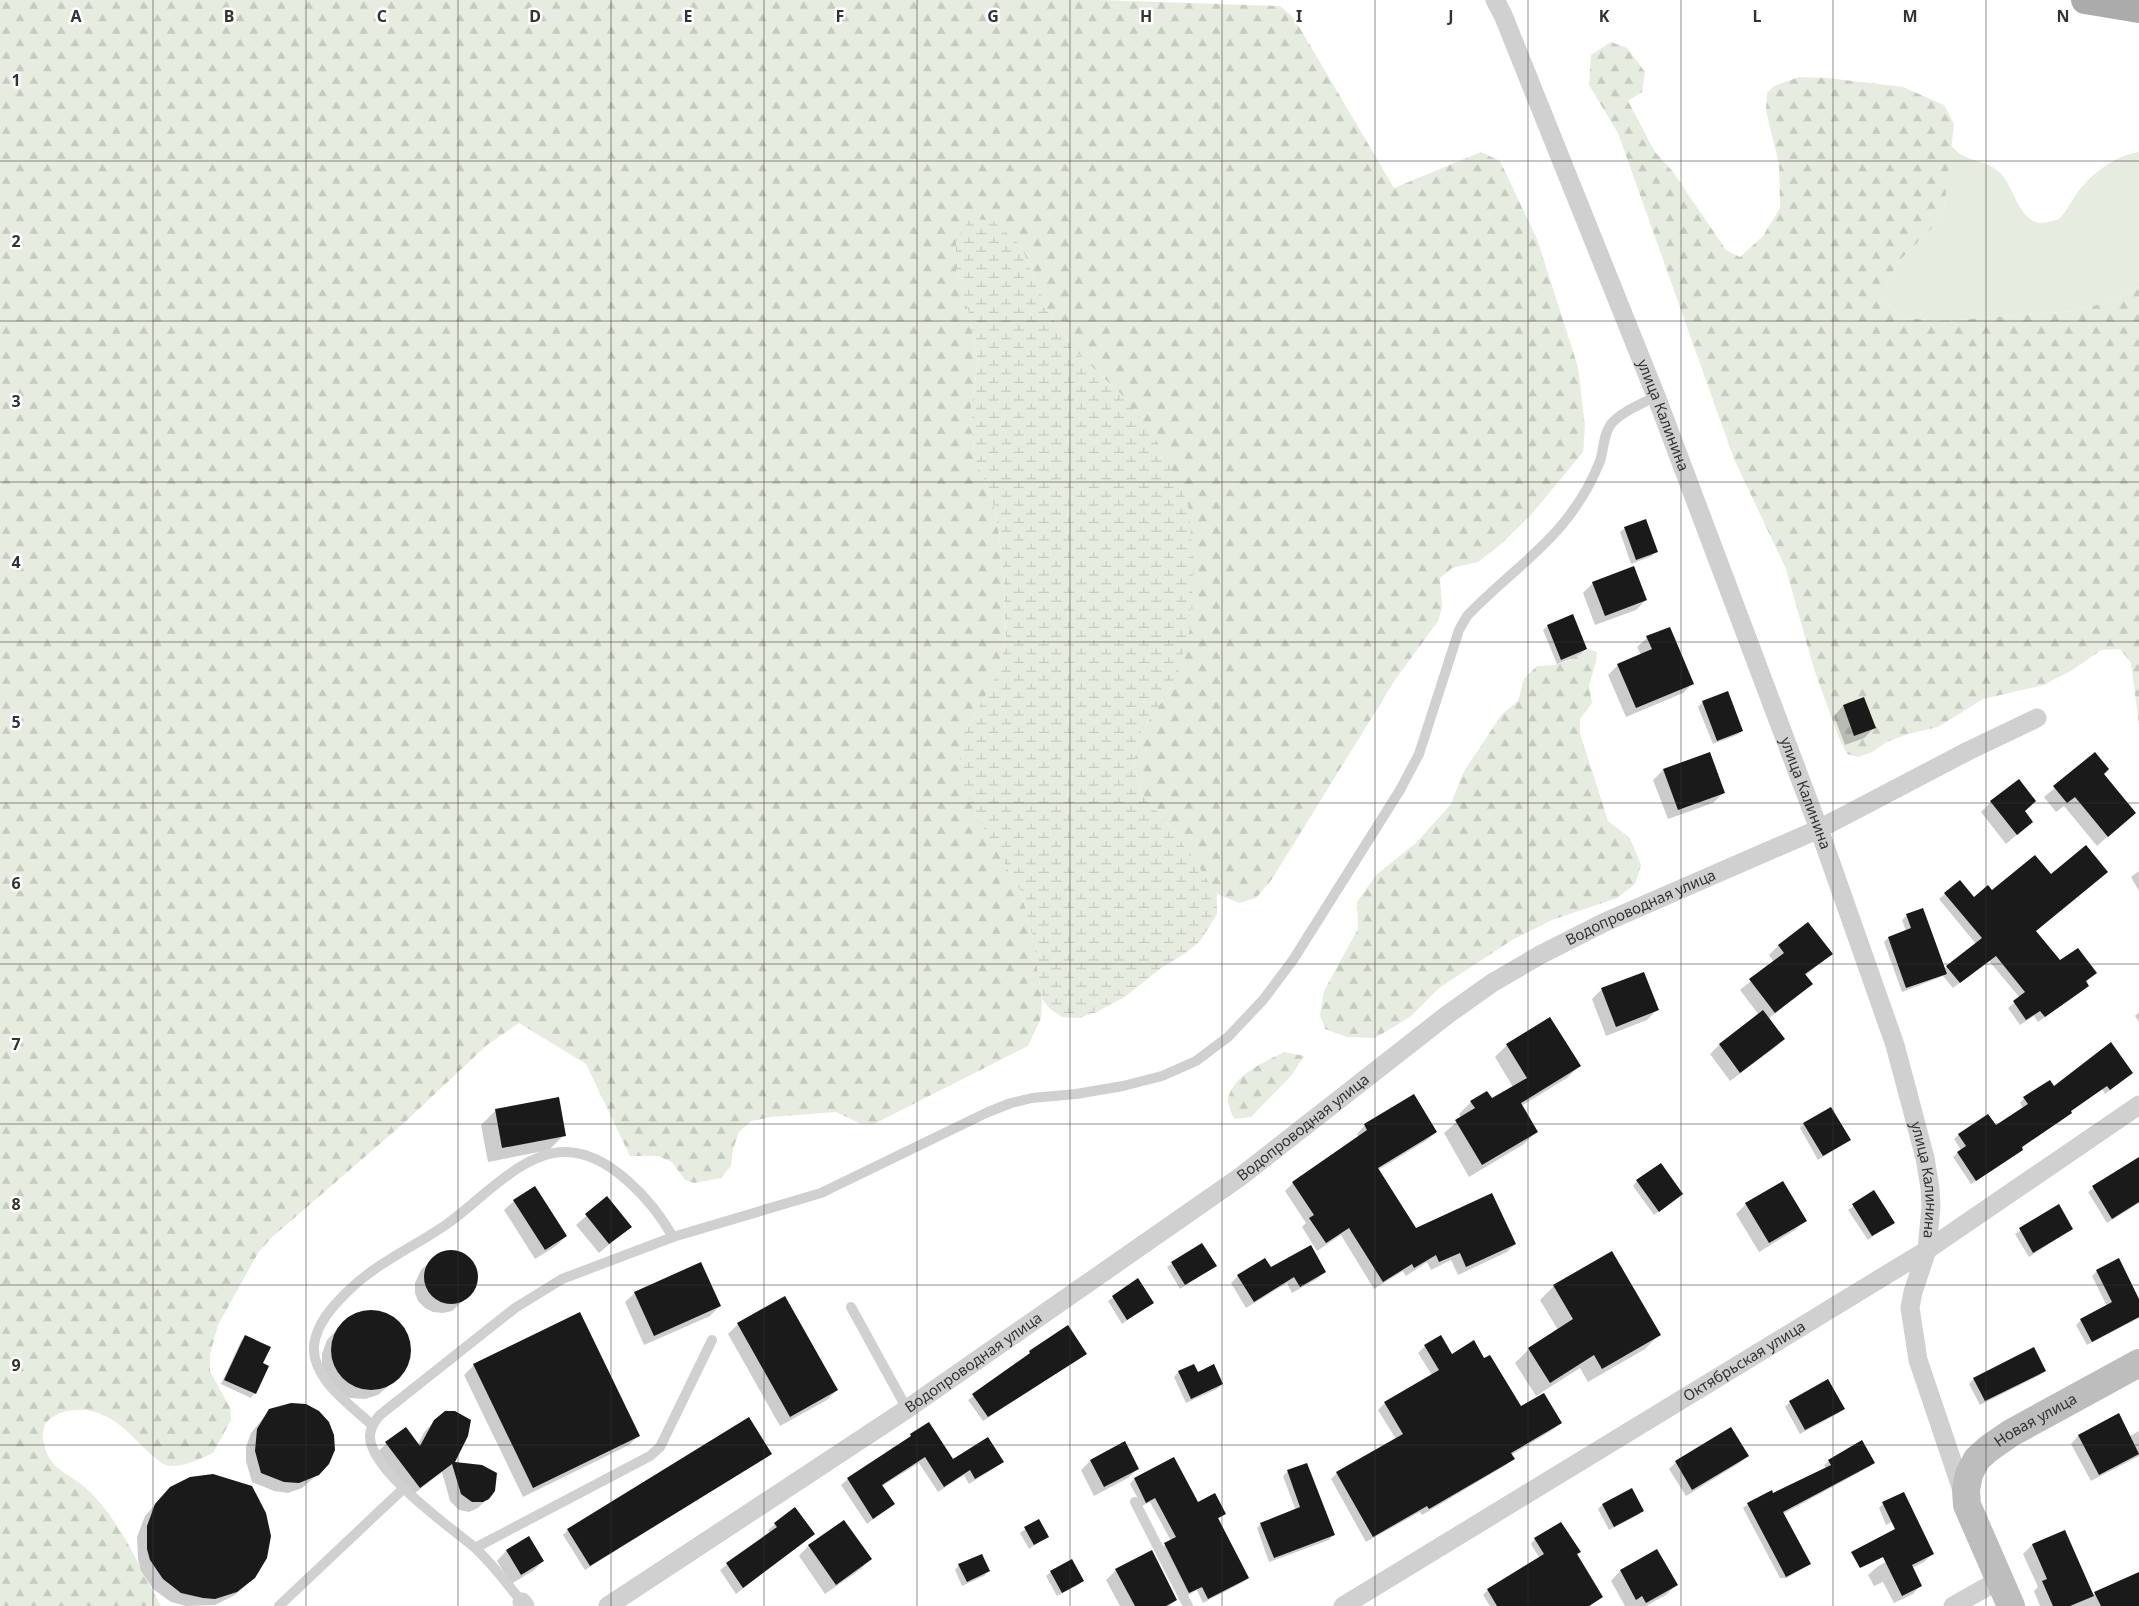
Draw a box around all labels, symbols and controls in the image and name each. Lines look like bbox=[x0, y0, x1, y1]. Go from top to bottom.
text: A bbox=[70, 5, 82, 27]
text: B bbox=[224, 5, 234, 27]
text: C bbox=[377, 5, 387, 27]
text: D bbox=[529, 5, 541, 27]
text: E bbox=[684, 5, 693, 27]
text: F bbox=[836, 5, 844, 27]
text: G bbox=[987, 5, 999, 27]
text: H bbox=[1140, 5, 1152, 27]
text: I bbox=[1296, 5, 1302, 27]
text: J bbox=[1446, 5, 1454, 27]
text: K bbox=[1599, 5, 1610, 27]
text: L bbox=[1753, 5, 1762, 27]
text: M bbox=[1902, 5, 1918, 27]
text: N bbox=[2056, 5, 2070, 27]
text: 1 bbox=[11, 69, 21, 91]
text: 2 bbox=[11, 230, 21, 252]
street label: улица Калинина bbox=[1633, 356, 1694, 474]
text: 3 bbox=[11, 390, 21, 412]
text: 4 bbox=[11, 551, 21, 573]
text: 5 bbox=[11, 711, 21, 733]
street label: улица Калинина bbox=[1776, 734, 1836, 852]
street label: Водопроводная улица bbox=[1562, 864, 1719, 949]
text: 6 bbox=[11, 872, 21, 894]
text: 7 bbox=[11, 1033, 21, 1055]
street label: Водопроводная улица bbox=[1232, 1069, 1373, 1185]
street label: улица Калинина bbox=[1907, 1119, 1942, 1239]
text: 8 bbox=[11, 1193, 21, 1215]
street label: Водопроводная улица bbox=[900, 1307, 1045, 1417]
street label: Октябрьская улица bbox=[1679, 1316, 1809, 1405]
text: 9 bbox=[11, 1354, 21, 1376]
street label: Новая улица bbox=[1990, 1388, 2080, 1451]

